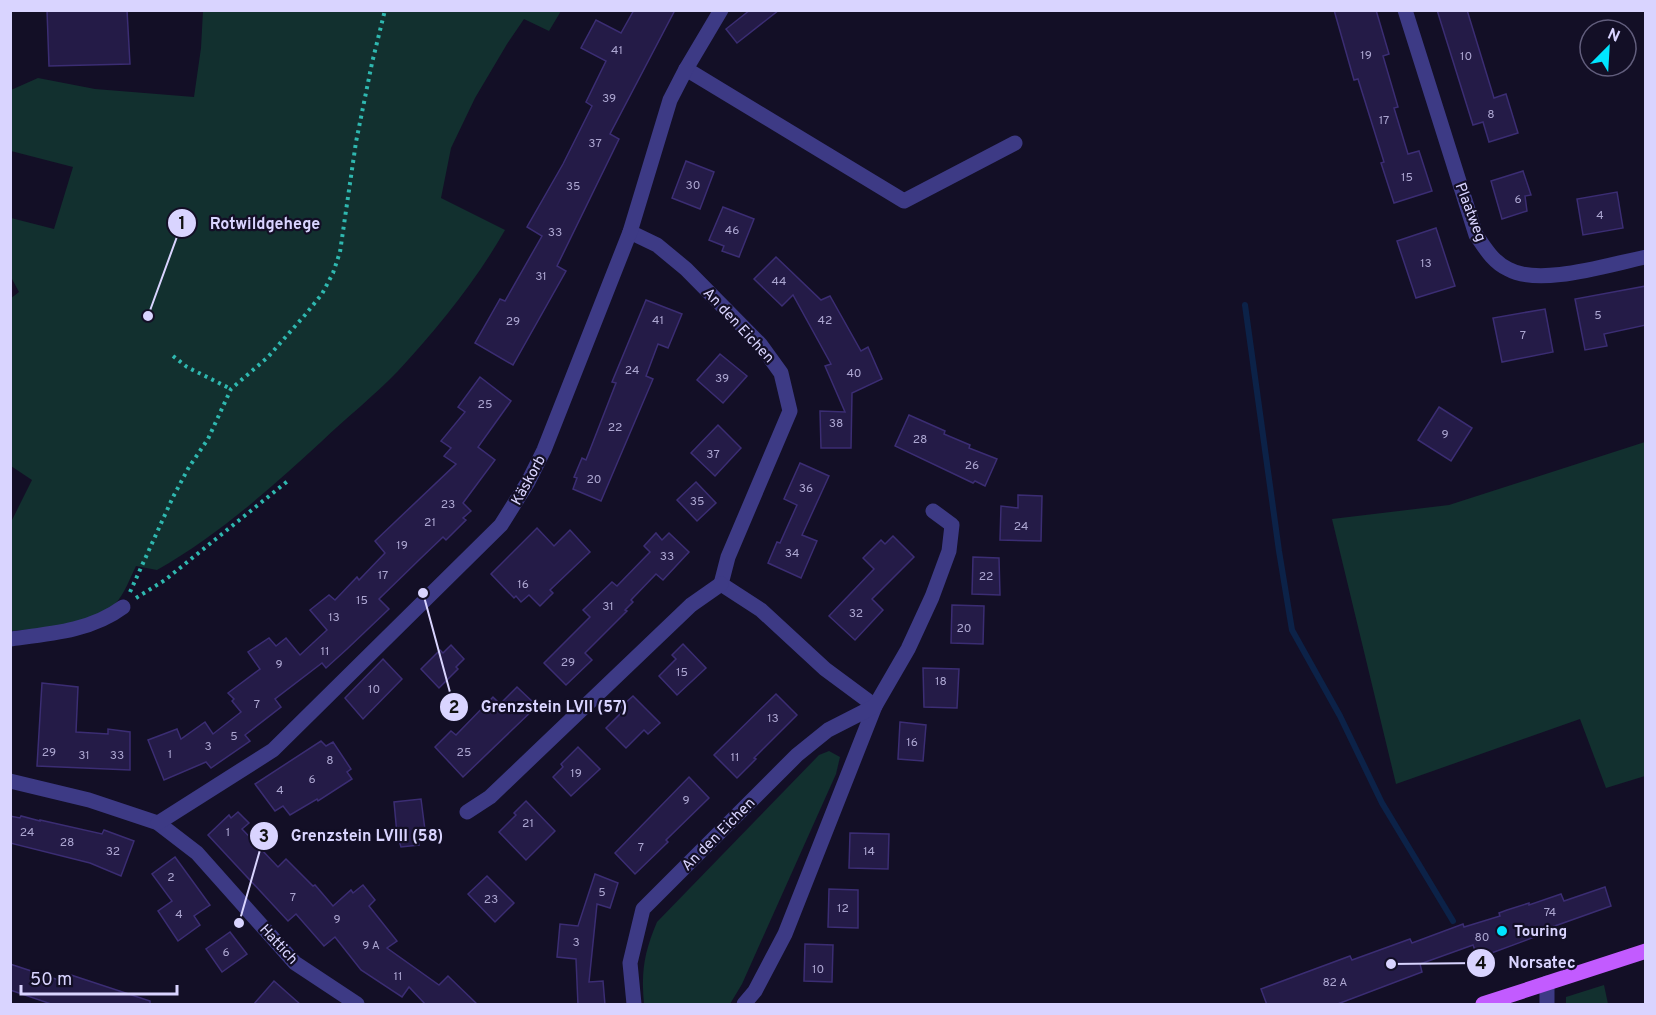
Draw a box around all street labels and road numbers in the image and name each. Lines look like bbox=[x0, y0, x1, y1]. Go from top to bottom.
street label: Plaatweg bbox=[1450, 180, 1490, 245]
street label: An den Eichen bbox=[698, 284, 778, 368]
street label: Käskorb bbox=[508, 452, 551, 509]
street label: An den Eichen bbox=[678, 794, 760, 876]
street label: Hattich bbox=[254, 921, 301, 969]

